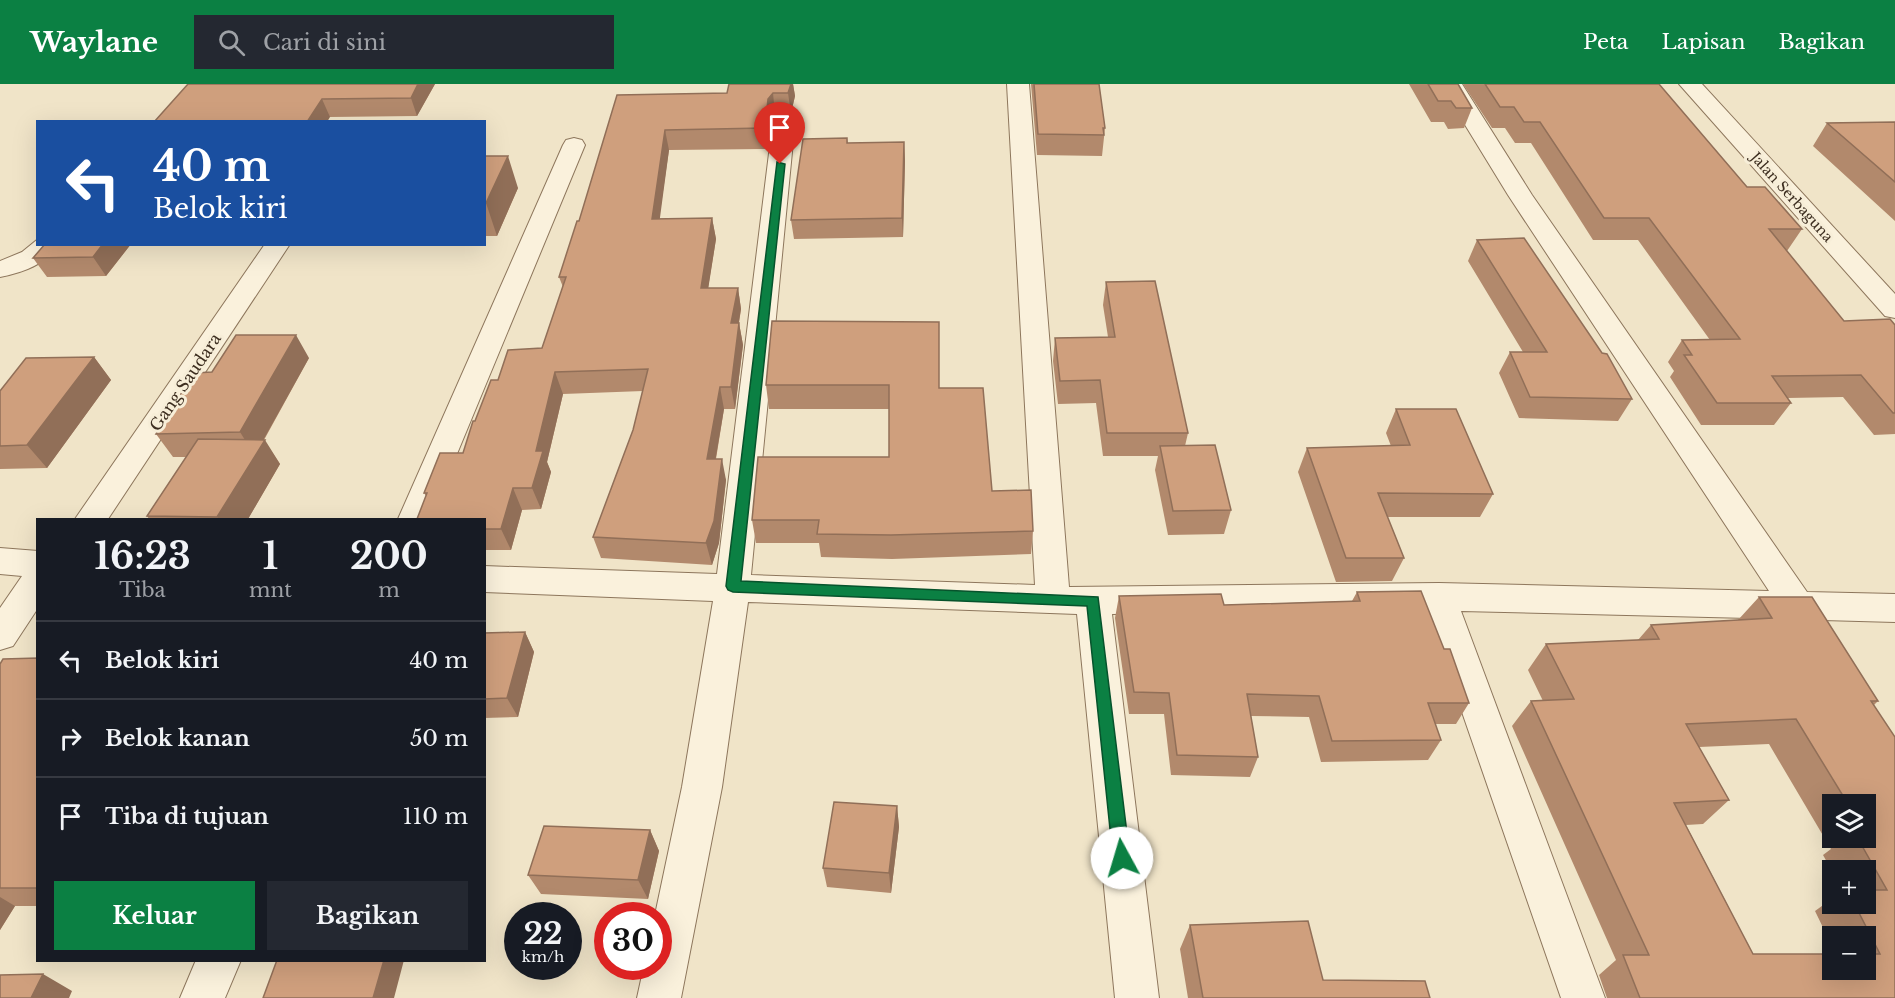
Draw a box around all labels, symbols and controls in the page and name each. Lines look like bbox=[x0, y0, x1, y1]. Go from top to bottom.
search box bbox=[194, 15, 614, 69]
text: Waylane bbox=[30, 25, 158, 60]
icon: search bbox=[215, 26, 248, 59]
text: Cari di sini bbox=[263, 29, 386, 56]
text: Peta bbox=[1583, 29, 1629, 55]
text: Lapisan bbox=[1662, 29, 1745, 55]
text: Bagikan bbox=[1778, 29, 1865, 55]
pin bbox=[754, 102, 805, 164]
icon: arrive bbox=[763, 111, 796, 144]
text: 40 m bbox=[153, 140, 270, 192]
icon: left bbox=[54, 144, 132, 222]
street label: Jalan Serbaguna bbox=[1746, 147, 1837, 246]
text: Belok kiri bbox=[153, 192, 288, 225]
street label: Gang Saudara bbox=[145, 329, 225, 435]
text: 16:23 bbox=[94, 534, 191, 579]
text: 1 bbox=[263, 534, 278, 579]
text: 200 bbox=[350, 534, 428, 579]
text: Tiba bbox=[119, 578, 166, 602]
text: mnt bbox=[249, 578, 292, 602]
text: m bbox=[378, 578, 400, 602]
icon: left bbox=[54, 644, 87, 677]
text: Belok kiri bbox=[105, 647, 219, 674]
text: 40 m bbox=[410, 647, 468, 674]
icon: right bbox=[54, 722, 87, 755]
text: Belok kanan bbox=[105, 725, 250, 752]
text: 50 m bbox=[410, 725, 468, 752]
map controls bbox=[1822, 794, 1876, 980]
button: layers bbox=[1822, 794, 1876, 848]
icon: arrive bbox=[54, 800, 87, 833]
text: Tiba di tujuan bbox=[105, 803, 269, 830]
text: 110 m bbox=[403, 803, 468, 830]
position arrow bbox=[1090, 826, 1154, 890]
button: + bbox=[1822, 860, 1876, 914]
button: Keluar bbox=[54, 881, 255, 950]
button: Bagikan bbox=[267, 881, 468, 950]
speed limit sign: 30 bbox=[594, 902, 672, 980]
text: 22 bbox=[523, 915, 563, 952]
button: − bbox=[1822, 926, 1876, 980]
text: km/h bbox=[522, 947, 564, 966]

